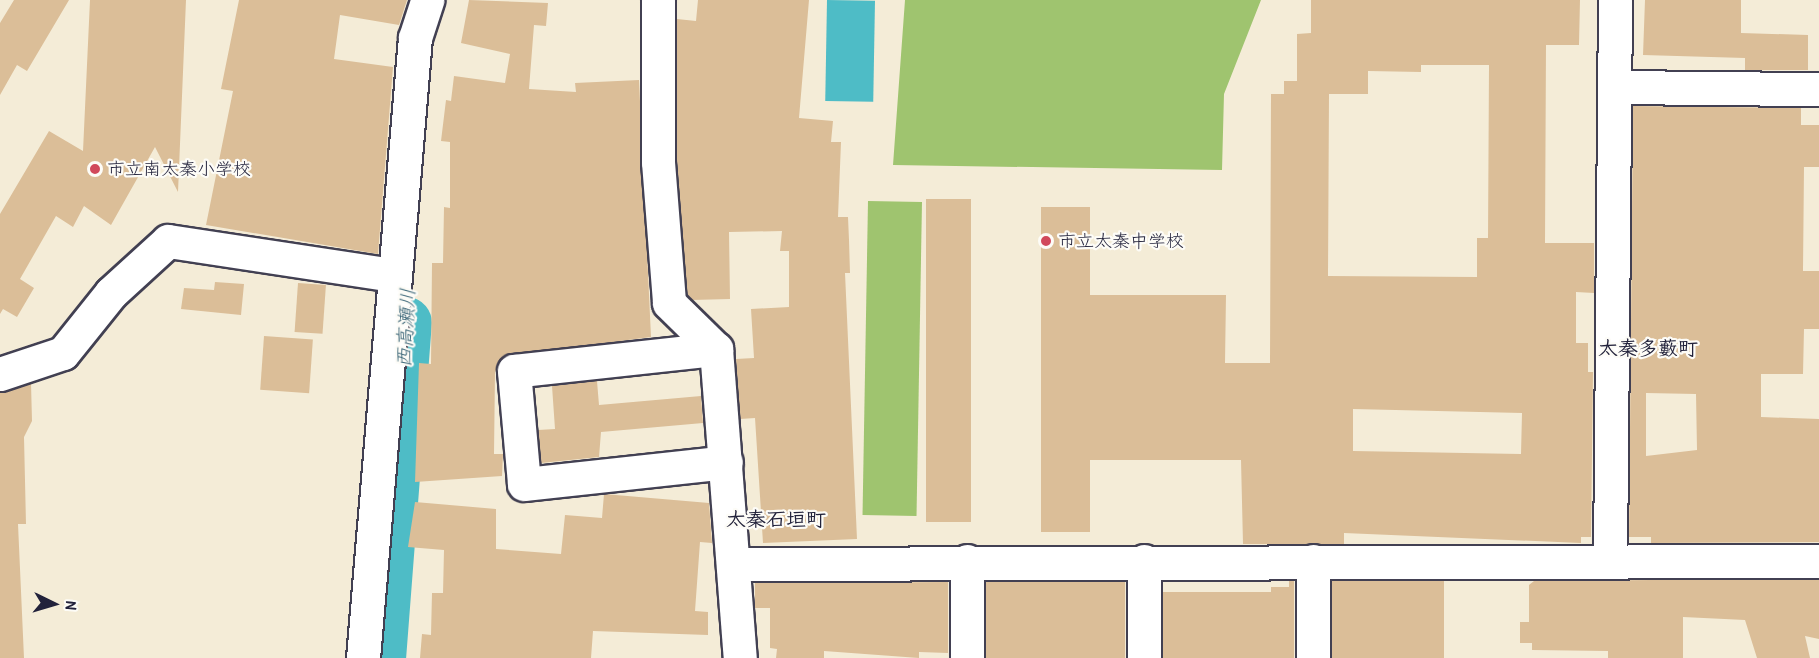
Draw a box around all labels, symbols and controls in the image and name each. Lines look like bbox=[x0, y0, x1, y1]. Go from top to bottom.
place label: 市立南太秦小学校 bbox=[107, 158, 251, 180]
marker: 市立南太秦小学校 bbox=[88, 162, 102, 176]
place label: 市立太秦中学校 bbox=[1058, 230, 1184, 252]
marker: 市立太秦中学校 bbox=[1039, 234, 1053, 248]
water label: 西高瀬川 bbox=[391, 287, 419, 369]
district label: 太秦多藪町 bbox=[1598, 335, 1698, 359]
district label: 太秦石垣町 bbox=[726, 506, 826, 530]
north arrow bbox=[24, 574, 84, 634]
text: N bbox=[61, 600, 83, 611]

